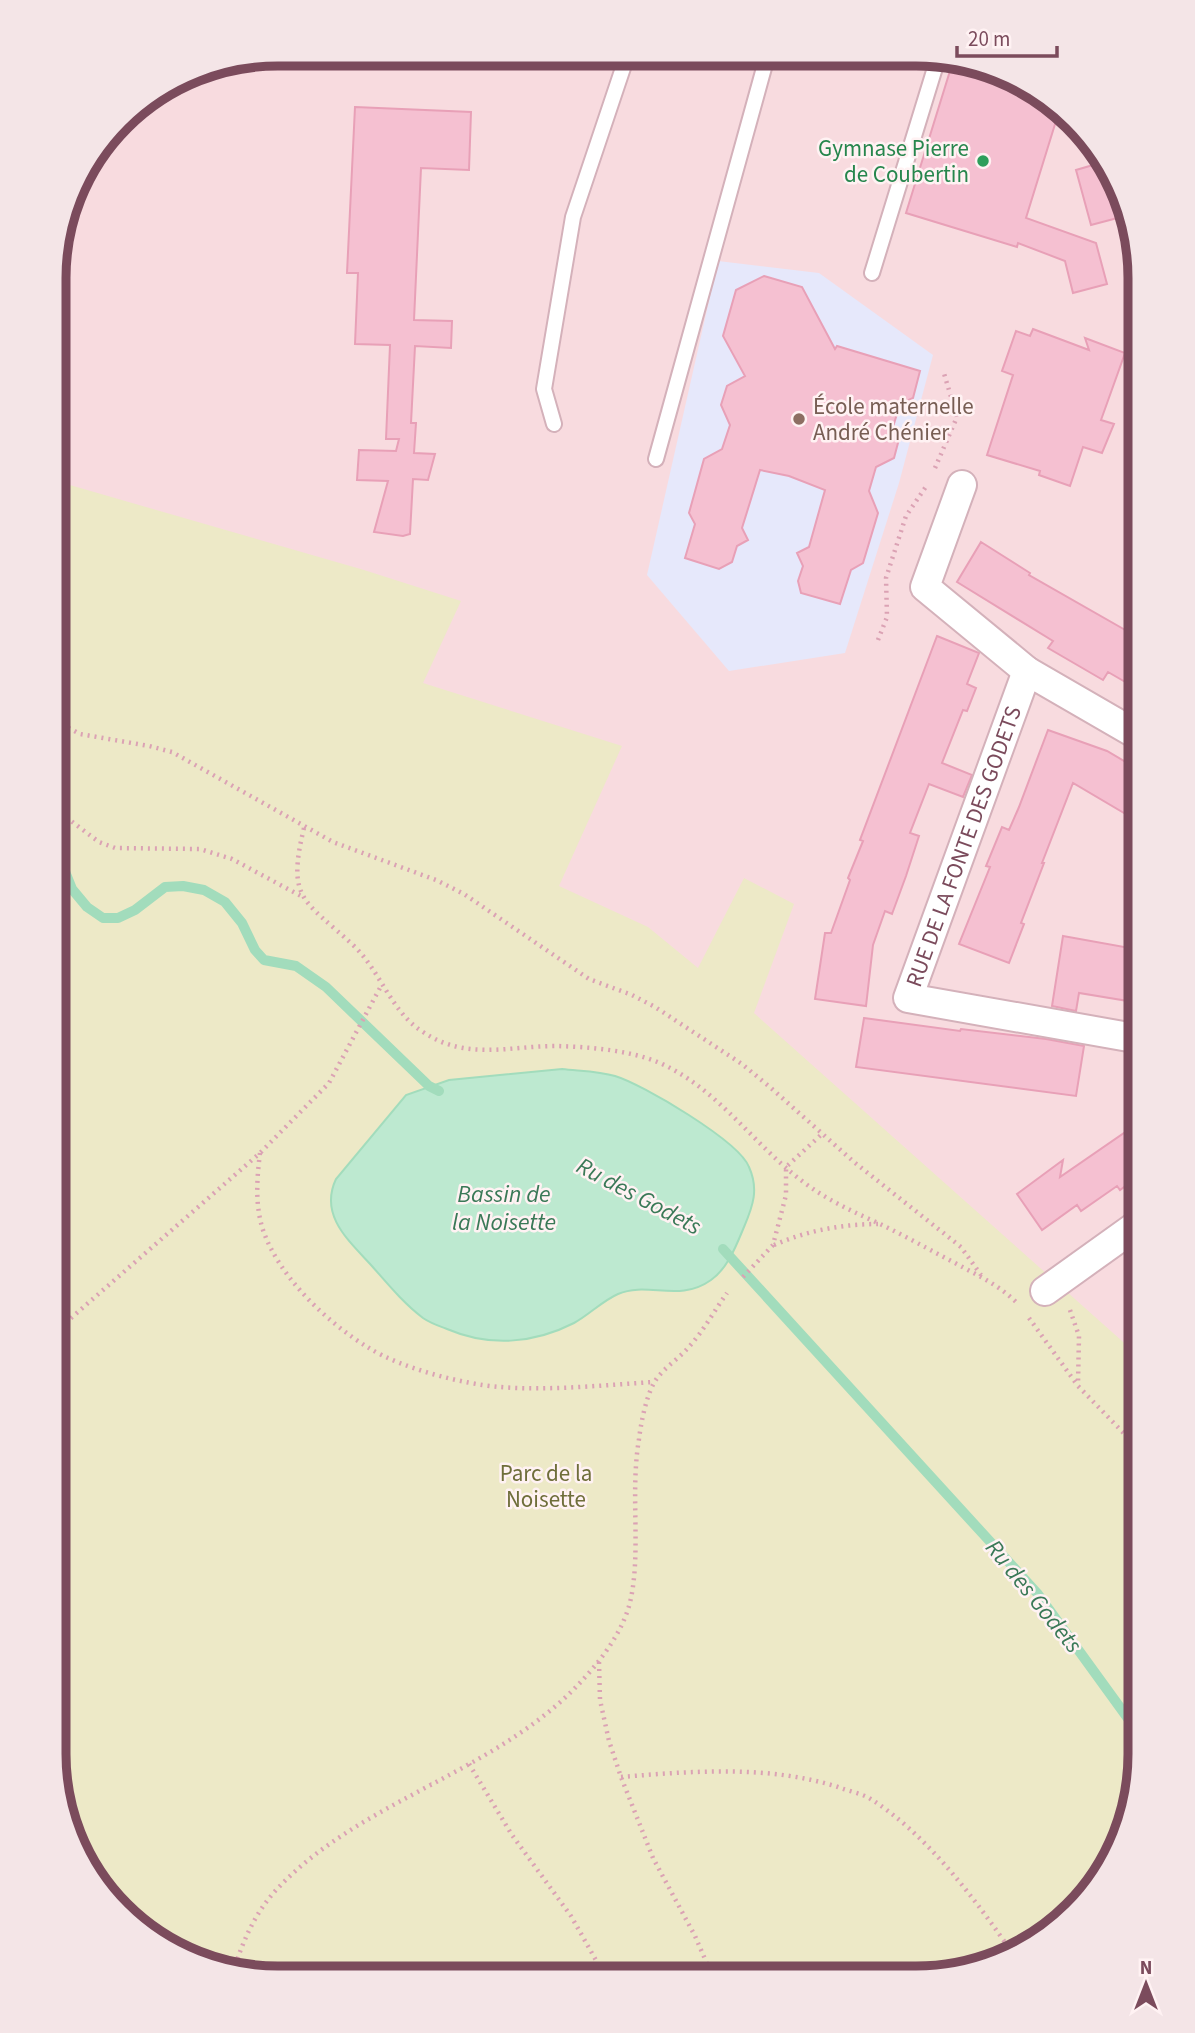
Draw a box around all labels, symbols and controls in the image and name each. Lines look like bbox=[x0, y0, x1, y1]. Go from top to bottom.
scale bar bbox=[957, 14, 1057, 58]
text: 20 m bbox=[968, 24, 1010, 54]
place label: Gymnase Pierre de Coubertin bbox=[818, 132, 969, 191]
marker: Gymnase Pierre de Coubertin bbox=[975, 153, 991, 169]
place label: École maternelle André Chénier bbox=[813, 390, 974, 449]
marker: École maternelle André Chénier bbox=[791, 411, 807, 427]
street label: RUE DE LA FONTE DES GODETS bbox=[897, 701, 1030, 992]
water label: Ru des Godets bbox=[570, 1149, 708, 1244]
water label: Bassin de la Noisette bbox=[452, 1177, 556, 1240]
park label: Parc de la Noisette bbox=[500, 1457, 592, 1516]
water label: Ru des Godets bbox=[977, 1532, 1091, 1661]
north arrow bbox=[1111, 1949, 1181, 2019]
text: N bbox=[1140, 1955, 1152, 1982]

